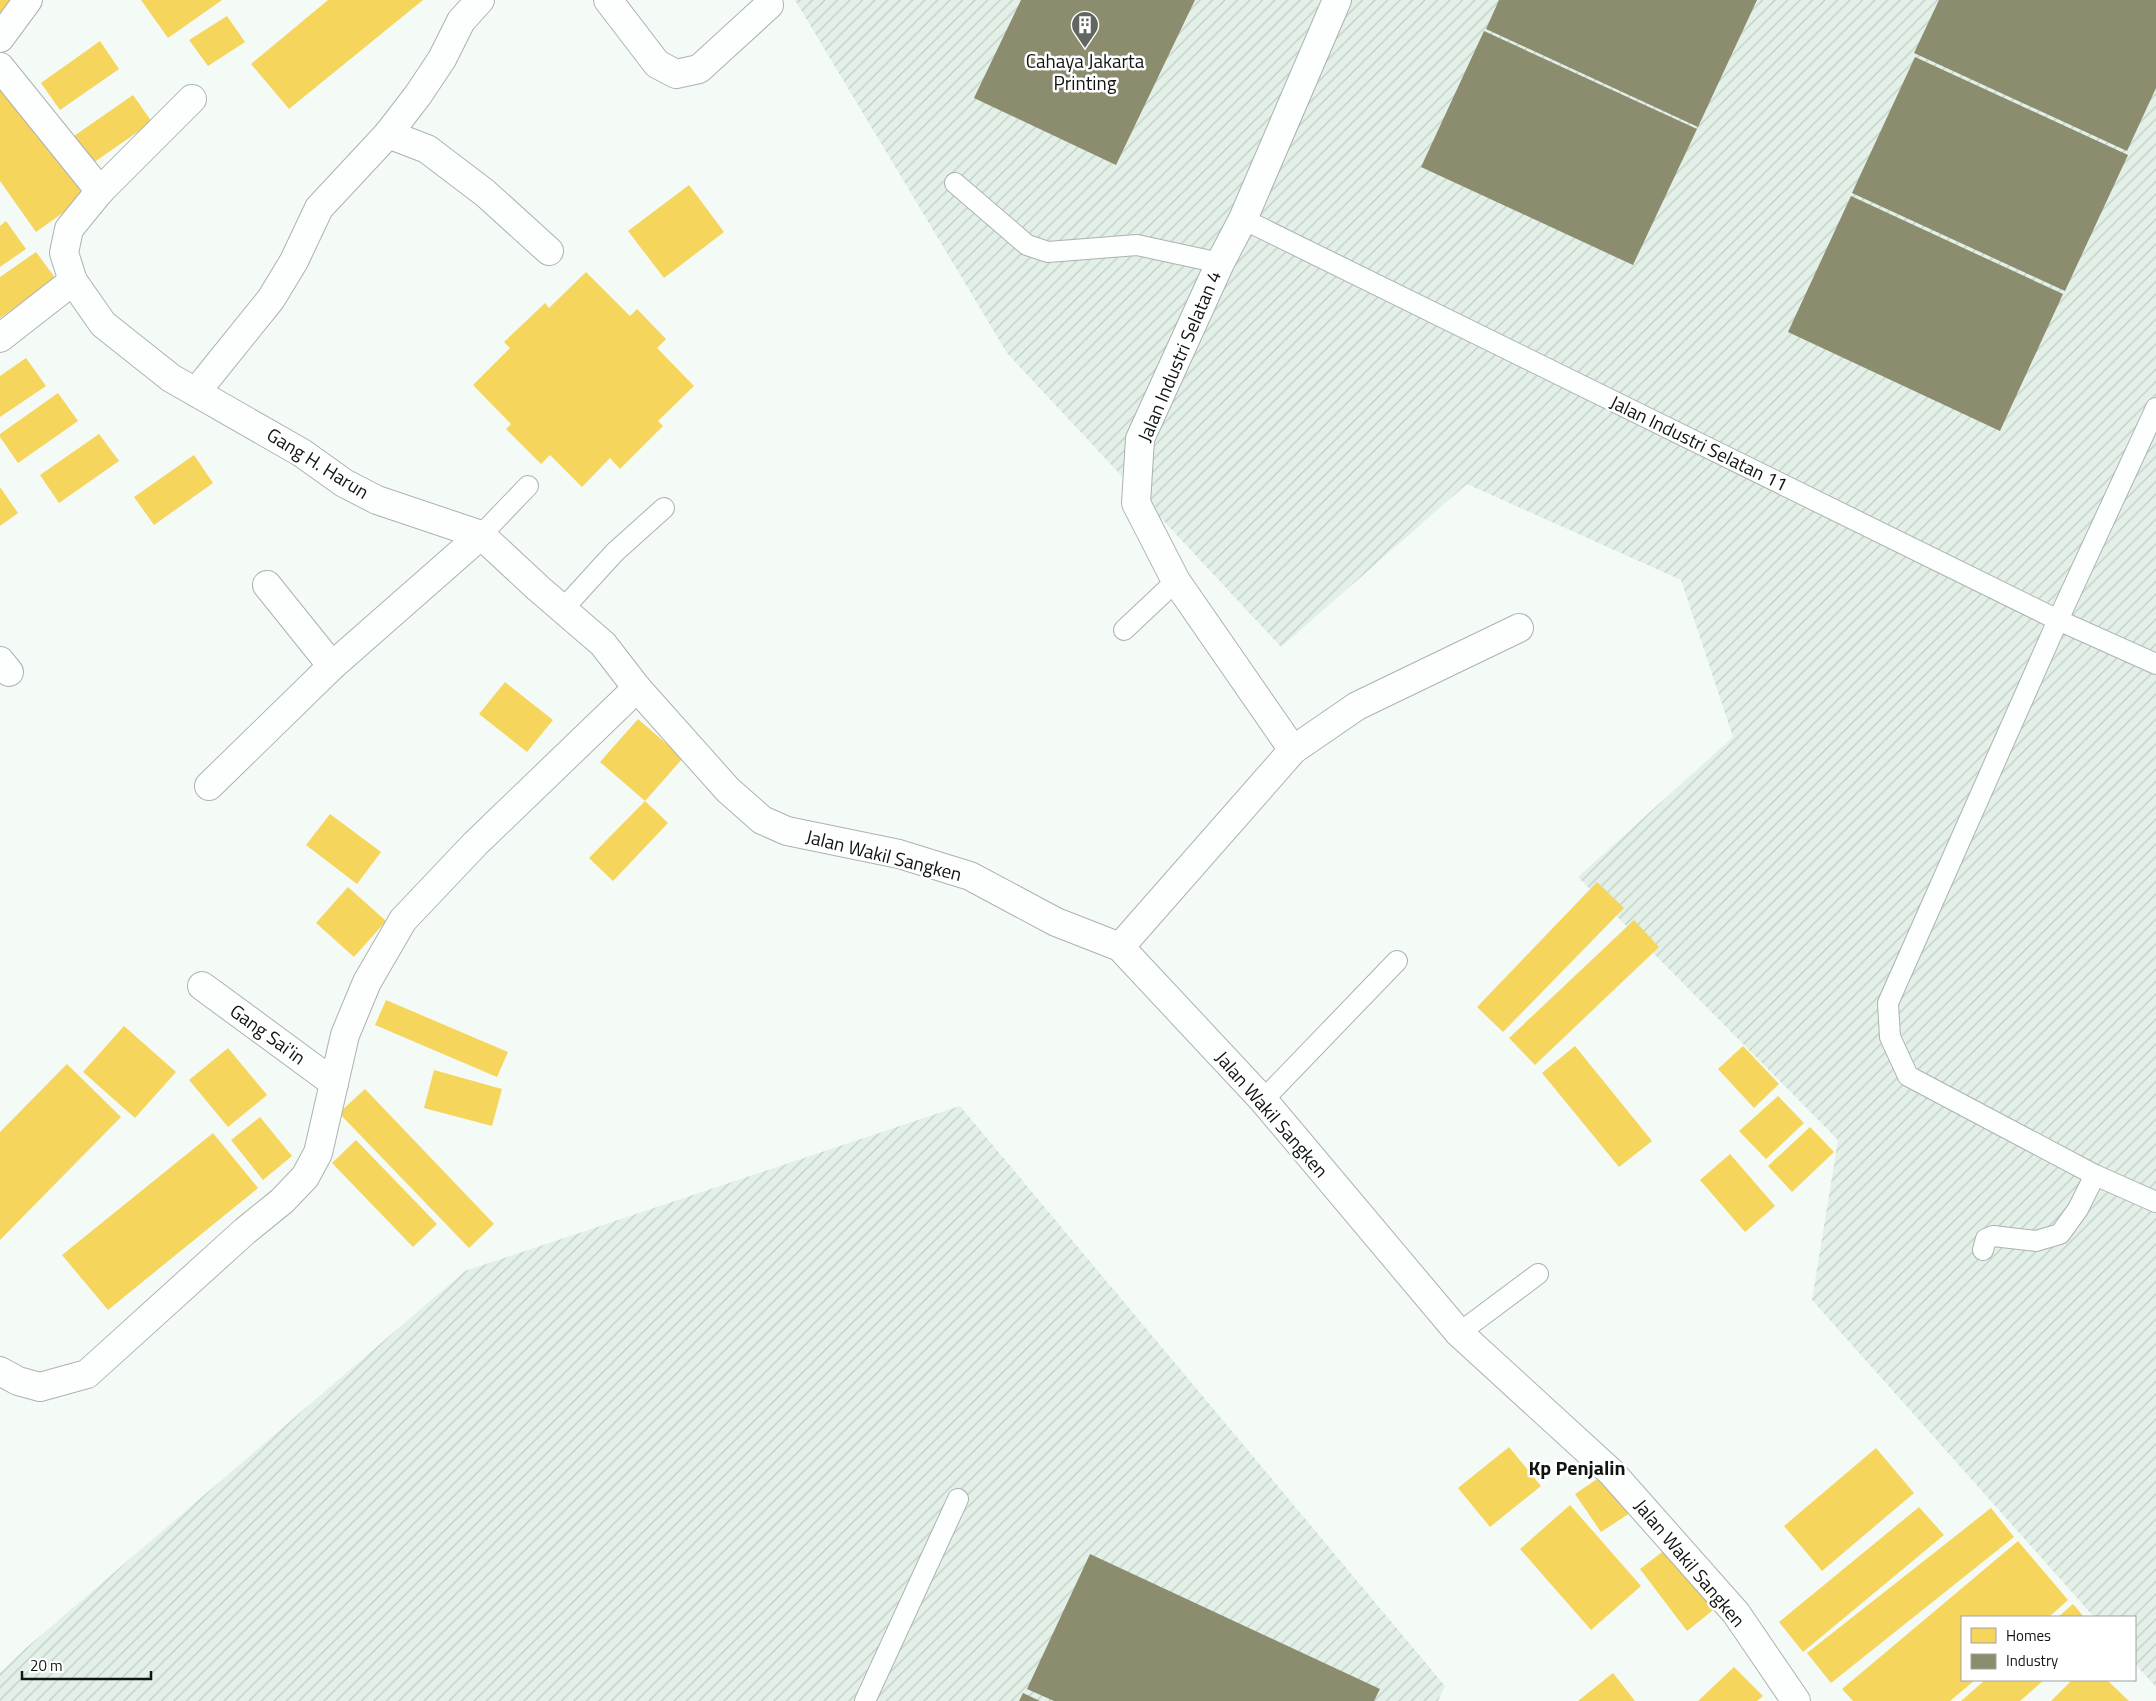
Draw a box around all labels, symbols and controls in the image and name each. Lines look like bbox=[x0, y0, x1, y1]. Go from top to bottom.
building icon: Cahaya Jakarta Printing bbox=[1070, 10, 1100, 49]
place label: Cahaya Jakarta Printing bbox=[1026, 46, 1145, 97]
street label: Jalan Industri Selatan 4 bbox=[1129, 266, 1228, 446]
street label: Jalan Industri Selatan 11 bbox=[1606, 387, 1793, 498]
street label: Gang H. Harun bbox=[262, 420, 375, 506]
street label: Jalan Wakil Sangken bbox=[803, 821, 965, 888]
street label: Gang Sai'in bbox=[224, 996, 312, 1071]
street label: Jalan Wakil Sangken bbox=[1209, 1044, 1336, 1183]
district label: Kp Penjalin bbox=[1528, 1452, 1626, 1483]
street label: Jalan Wakil Sangken bbox=[1628, 1492, 1753, 1633]
legend bbox=[1961, 1616, 2136, 1681]
text: Homes bbox=[2006, 1624, 2051, 1647]
scale bar bbox=[22, 1648, 151, 1680]
text: Industry bbox=[2006, 1649, 2058, 1672]
text: 20 m bbox=[30, 1654, 63, 1677]

